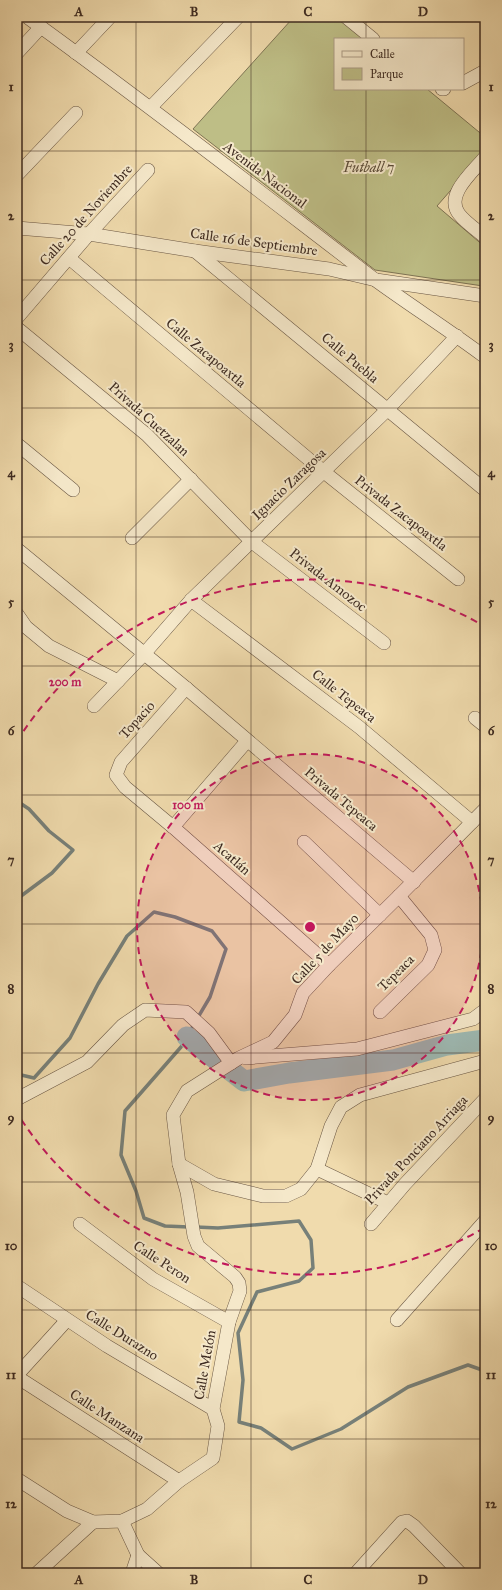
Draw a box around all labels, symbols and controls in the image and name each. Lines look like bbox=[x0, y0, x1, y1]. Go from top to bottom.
text: A bbox=[74, 4, 84, 20]
text: B bbox=[190, 4, 199, 20]
text: C bbox=[304, 4, 313, 20]
text: D bbox=[418, 4, 428, 20]
legend bbox=[334, 38, 464, 90]
text: Calle bbox=[370, 47, 395, 61]
text: Parque bbox=[370, 67, 403, 82]
text: 1 bbox=[8, 79, 14, 95]
text: 1 bbox=[488, 79, 494, 95]
street label: Avenida Nacional bbox=[219, 137, 310, 212]
park label: Futball 7 bbox=[342, 159, 395, 176]
street label: Calle 20 de Noviembre bbox=[36, 161, 136, 269]
text: 2 bbox=[8, 208, 15, 224]
text: 2 bbox=[488, 208, 495, 224]
street label: Calle 16 de Septiembre bbox=[189, 225, 319, 259]
street label: Calle Zacapoaxtla bbox=[163, 315, 250, 391]
street label: Calle Puebla bbox=[318, 329, 382, 387]
text: 3 bbox=[8, 337, 14, 353]
text: 3 bbox=[488, 337, 494, 353]
street label: Privada Cuetzalan bbox=[105, 378, 193, 460]
street label: Ignacio Zaragosa bbox=[248, 444, 330, 524]
text: 4 bbox=[7, 465, 15, 481]
text: 4 bbox=[487, 465, 495, 481]
street label: Privada Zacapoaxtla bbox=[351, 472, 451, 554]
street label: Privada Amozoc bbox=[286, 545, 370, 615]
text: 5 bbox=[8, 594, 15, 610]
text: 5 bbox=[488, 594, 495, 610]
street label: Calle Tepeaca bbox=[309, 666, 380, 726]
text: 200 m bbox=[49, 675, 82, 689]
street label: Topacio bbox=[116, 697, 158, 743]
text: 6 bbox=[8, 723, 16, 739]
text: 6 bbox=[488, 723, 496, 739]
street label: Privada Tepeaca bbox=[301, 763, 381, 835]
text: 100 m bbox=[172, 798, 205, 812]
street label: Acatlán bbox=[209, 837, 254, 879]
text: 7 bbox=[8, 852, 15, 868]
text: 7 bbox=[488, 852, 495, 868]
street label: Calle 5 de Mayo bbox=[288, 910, 362, 988]
centre of rings bbox=[303, 920, 317, 934]
street label: Tepeaca bbox=[374, 951, 418, 995]
text: 8 bbox=[8, 981, 15, 997]
text: 8 bbox=[488, 981, 495, 997]
street label: Privada Ponciano Arriaga bbox=[361, 1092, 471, 1208]
text: 9 bbox=[8, 1110, 15, 1126]
text: 9 bbox=[488, 1110, 495, 1126]
street label: Calle Peron bbox=[130, 1237, 194, 1287]
text: 10 bbox=[5, 1238, 18, 1254]
text: 10 bbox=[485, 1238, 498, 1254]
street label: Calle Durazno bbox=[82, 1306, 162, 1364]
street label: Calle Melón bbox=[191, 1328, 220, 1401]
text: 11 bbox=[6, 1367, 16, 1383]
text: 11 bbox=[486, 1367, 496, 1383]
street label: Calle Manzana bbox=[66, 1386, 148, 1446]
text: 12 bbox=[5, 1496, 17, 1512]
text: 12 bbox=[485, 1496, 497, 1512]
text: A bbox=[74, 1572, 84, 1588]
text: B bbox=[190, 1572, 199, 1588]
text: C bbox=[304, 1572, 313, 1588]
text: D bbox=[418, 1572, 428, 1588]

